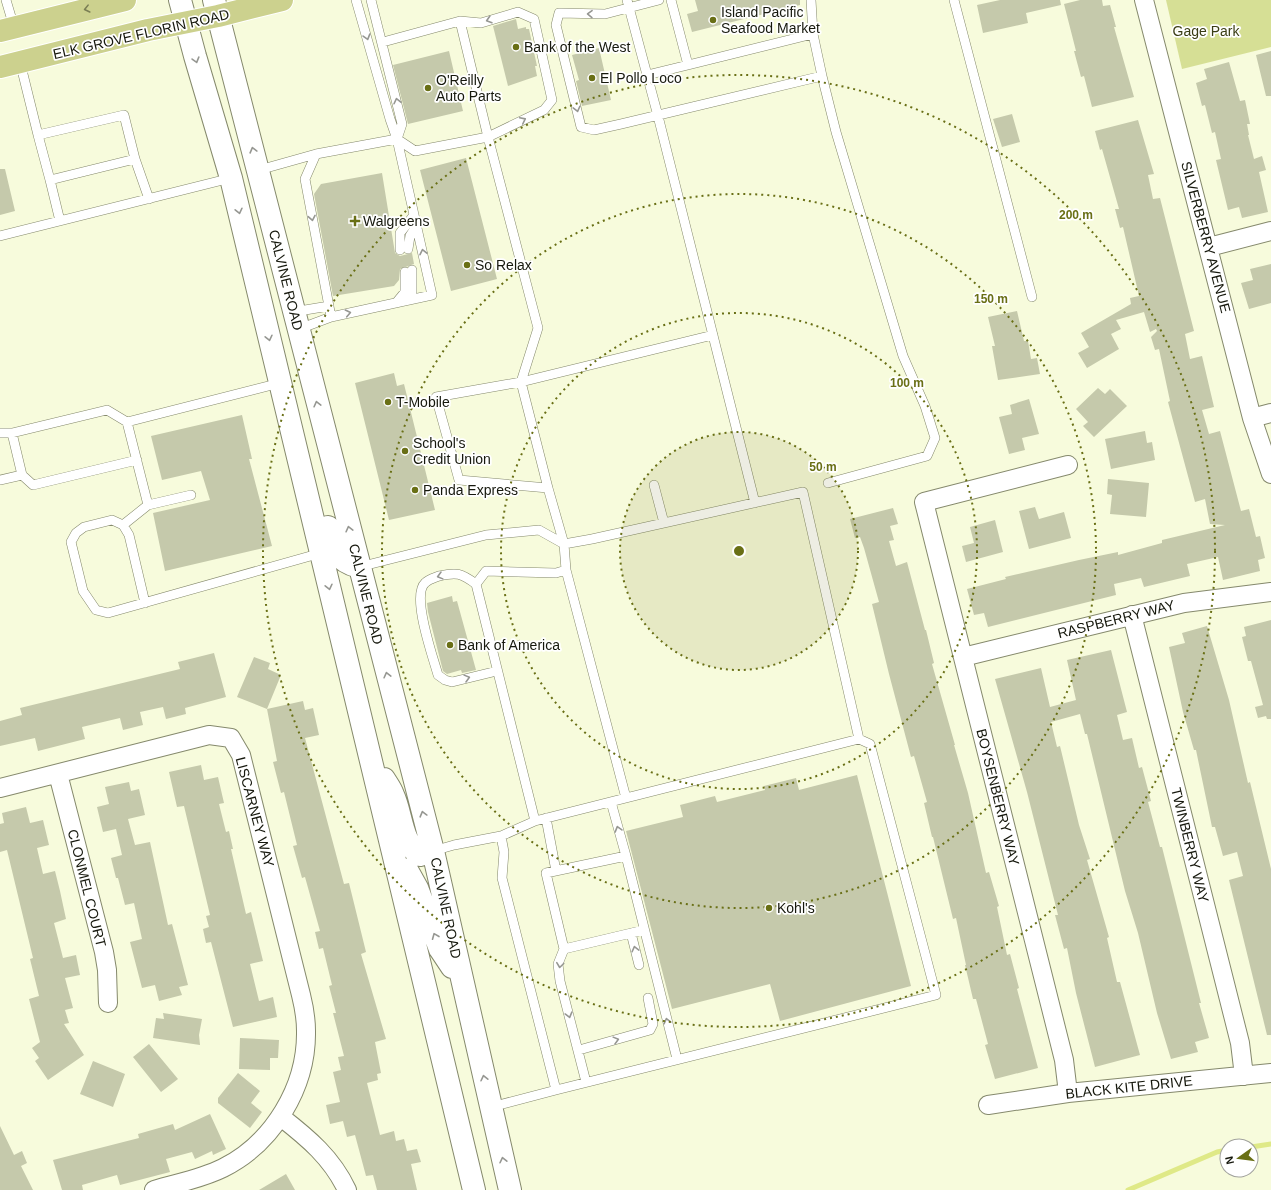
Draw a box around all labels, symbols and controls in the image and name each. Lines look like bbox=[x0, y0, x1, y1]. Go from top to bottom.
place label: Island Pacific Seafood Market bbox=[721, 4, 820, 36]
one-way arrow bbox=[84, 5, 90, 13]
street label: ELK GROVE FLORIN ROAD bbox=[51, 6, 231, 62]
one-way arrow bbox=[587, 10, 593, 18]
one-way arrow bbox=[486, 15, 493, 24]
marker: Island Pacific Seafood Market bbox=[708, 15, 718, 25]
park label: Gage Park bbox=[1173, 23, 1240, 39]
one-way arrow bbox=[362, 34, 371, 41]
place label: Bank of the West bbox=[524, 39, 630, 55]
marker: Bank of the West bbox=[511, 42, 521, 52]
one-way arrow bbox=[191, 56, 200, 63]
place label: El Pollo Loco bbox=[600, 70, 682, 86]
place label: O'Reilly Auto Parts bbox=[436, 72, 501, 104]
marker: El Pollo Loco bbox=[587, 73, 597, 83]
marker: O'Reilly Auto Parts bbox=[423, 83, 433, 93]
one-way arrow bbox=[393, 98, 401, 105]
one-way arrow bbox=[572, 105, 581, 112]
one-way arrow bbox=[519, 117, 526, 125]
one-way arrow bbox=[249, 147, 258, 154]
street label: SILVERBERRY AVENUE bbox=[1178, 160, 1234, 314]
one-way arrow bbox=[234, 208, 242, 215]
text: 200 m bbox=[1059, 208, 1093, 222]
place label: Walgreens bbox=[363, 213, 429, 229]
one-way arrow bbox=[307, 215, 316, 221]
marker: Walgreens bbox=[350, 216, 360, 226]
street label: CALVINE ROAD bbox=[266, 228, 306, 332]
one-way arrow bbox=[419, 249, 427, 255]
place label: So Relax bbox=[475, 257, 532, 273]
marker: So Relax bbox=[462, 260, 472, 270]
text: 150 m bbox=[974, 292, 1008, 306]
one-way arrow bbox=[345, 310, 351, 318]
one-way arrow bbox=[264, 334, 273, 341]
text: 100 m bbox=[890, 376, 924, 390]
place label: T-Mobile bbox=[396, 394, 450, 410]
marker: T-Mobile bbox=[383, 397, 393, 407]
one-way arrow bbox=[313, 400, 322, 407]
place label: School's Credit Union bbox=[413, 435, 491, 467]
marker: School's Credit Union bbox=[400, 446, 410, 456]
text: 50 m bbox=[809, 460, 837, 474]
place label: Panda Express bbox=[423, 482, 518, 498]
marker: Panda Express bbox=[410, 485, 420, 495]
one-way arrow bbox=[346, 526, 354, 533]
street label: CALVINE ROAD bbox=[346, 542, 386, 646]
centre of rings bbox=[732, 544, 746, 558]
one-way arrow bbox=[437, 571, 444, 580]
one-way arrow bbox=[324, 584, 332, 590]
street label: RASPBERRY WAY bbox=[1056, 597, 1177, 641]
place label: Bank of America bbox=[458, 637, 560, 653]
marker: Bank of America bbox=[445, 640, 455, 650]
one-way arrow bbox=[383, 671, 391, 678]
one-way arrow bbox=[464, 675, 470, 683]
street label: BOYSENBERRY WAY bbox=[973, 727, 1023, 868]
street label: LISCARNEY WAY bbox=[233, 755, 278, 869]
street label: TWINBERRY WAY bbox=[1168, 786, 1212, 905]
one-way arrow bbox=[420, 811, 428, 817]
one-way arrow bbox=[615, 826, 623, 832]
street label: CLONMEL COURT bbox=[65, 828, 109, 949]
street label: CALVINE ROAD bbox=[427, 856, 465, 960]
place label: Kohl's bbox=[777, 900, 815, 916]
marker: Kohl's bbox=[764, 903, 774, 913]
one-way arrow bbox=[431, 933, 439, 940]
one-way arrow bbox=[631, 946, 640, 953]
one-way arrow bbox=[556, 961, 565, 968]
one-way arrow bbox=[564, 1012, 573, 1019]
one-way arrow bbox=[664, 1018, 672, 1025]
one-way arrow bbox=[613, 1036, 620, 1044]
street label: BLACK KITE DRIVE bbox=[1065, 1072, 1193, 1102]
one-way arrow bbox=[481, 1074, 489, 1081]
north arrow bbox=[1219, 1138, 1259, 1178]
text: N bbox=[1223, 1155, 1236, 1166]
one-way arrow bbox=[500, 1156, 508, 1163]

